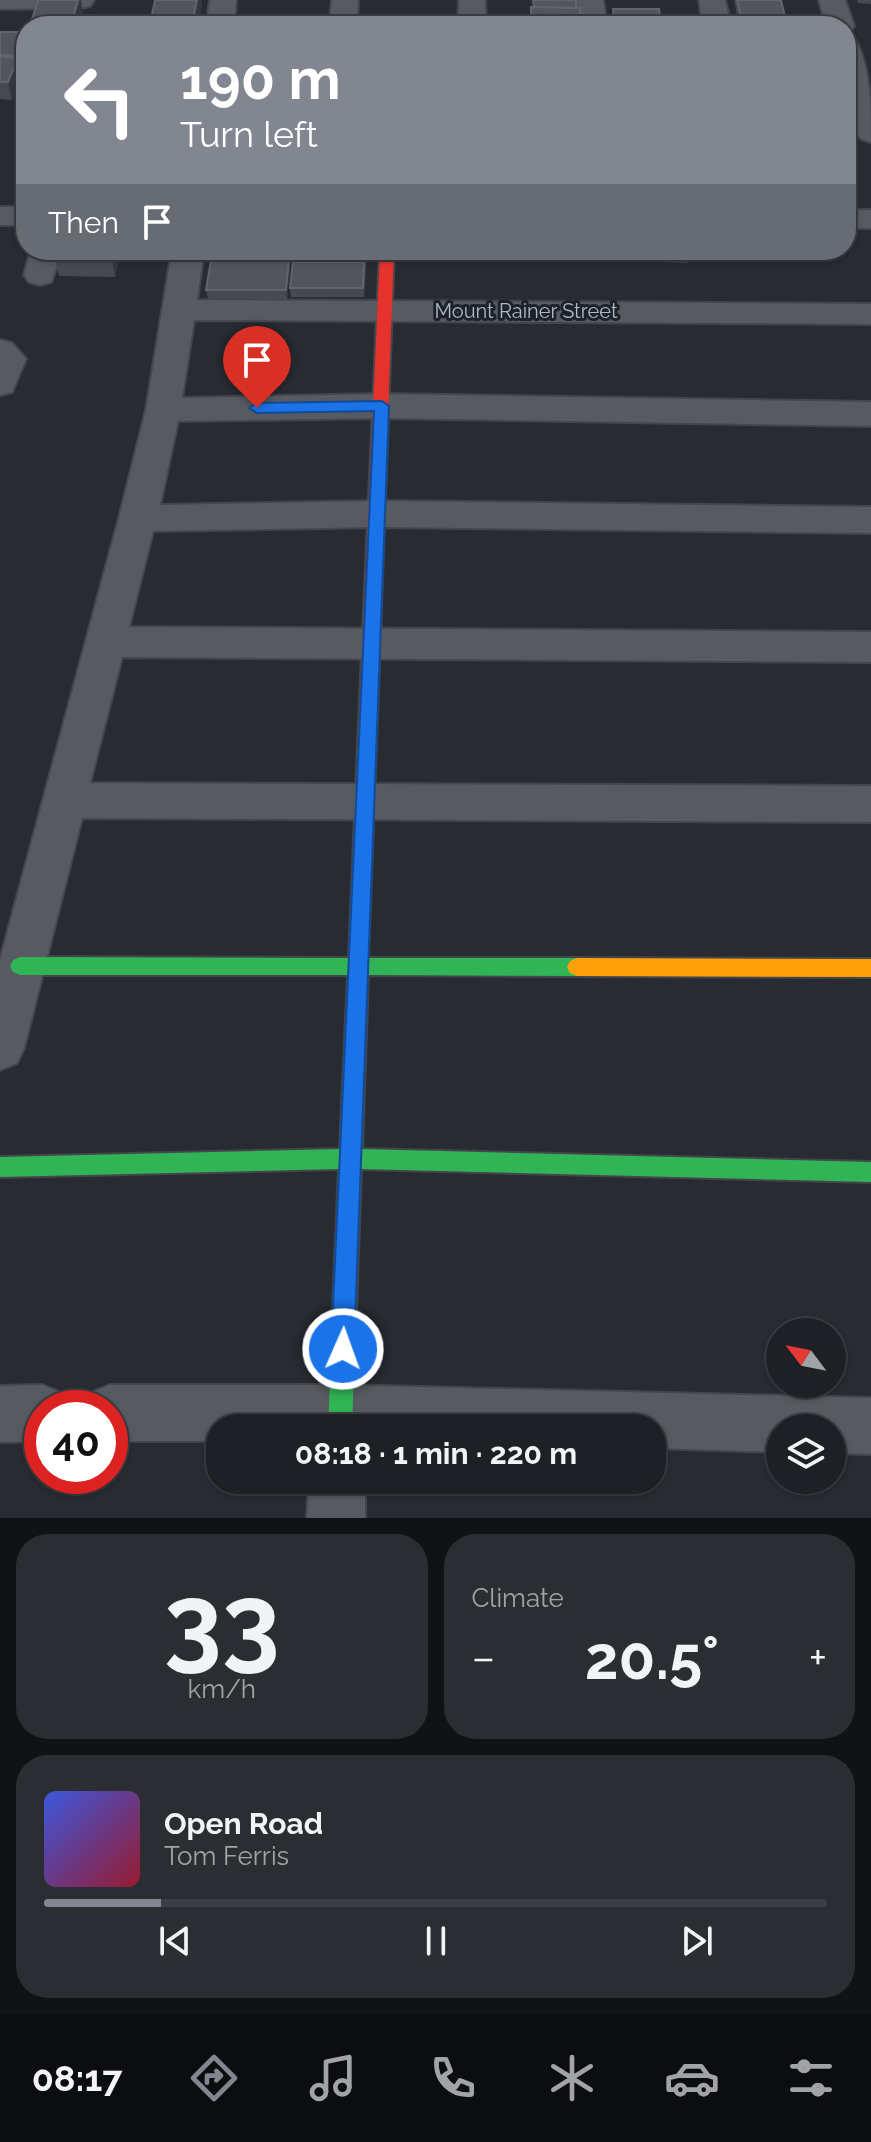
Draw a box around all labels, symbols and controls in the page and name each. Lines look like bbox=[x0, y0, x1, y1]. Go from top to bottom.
text: 190 m bbox=[180, 46, 341, 112]
icon: left bbox=[48, 48, 152, 152]
text: Turn left bbox=[180, 113, 318, 155]
icon: arrive bbox=[135, 200, 179, 244]
text: Then bbox=[48, 205, 119, 240]
street label: Mount Rainer Street bbox=[434, 299, 618, 323]
pin bbox=[223, 326, 291, 408]
icon: arrive bbox=[235, 338, 279, 382]
position arrow bbox=[301, 1307, 385, 1391]
north arrow bbox=[766, 1318, 846, 1398]
map controls bbox=[766, 1318, 846, 1494]
speed limit sign: 40 bbox=[24, 1390, 128, 1494]
button: layers bbox=[766, 1414, 846, 1494]
text: 08:18 · 1 min · 220 m bbox=[295, 1436, 577, 1471]
text: 33 bbox=[164, 1561, 280, 1683]
text: Climate bbox=[472, 1583, 564, 1613]
text: 20.5° bbox=[585, 1623, 719, 1693]
text: − bbox=[472, 1632, 495, 1683]
text: + bbox=[809, 1632, 827, 1683]
text: km/h bbox=[187, 1674, 256, 1704]
text: Open Road bbox=[164, 1806, 323, 1841]
text: Tom Ferris bbox=[164, 1841, 289, 1871]
icon: previous bbox=[153, 1919, 197, 1963]
icon: pause bbox=[414, 1919, 458, 1963]
icon: next bbox=[675, 1919, 719, 1963]
icon: directions bbox=[186, 2050, 242, 2106]
icon: music bbox=[305, 2050, 361, 2106]
icon: phone bbox=[425, 2050, 481, 2106]
icon: climate bbox=[544, 2050, 600, 2106]
icon: car bbox=[664, 2050, 720, 2106]
icon: filters bbox=[783, 2050, 839, 2106]
text: 08:17 bbox=[32, 2057, 122, 2099]

